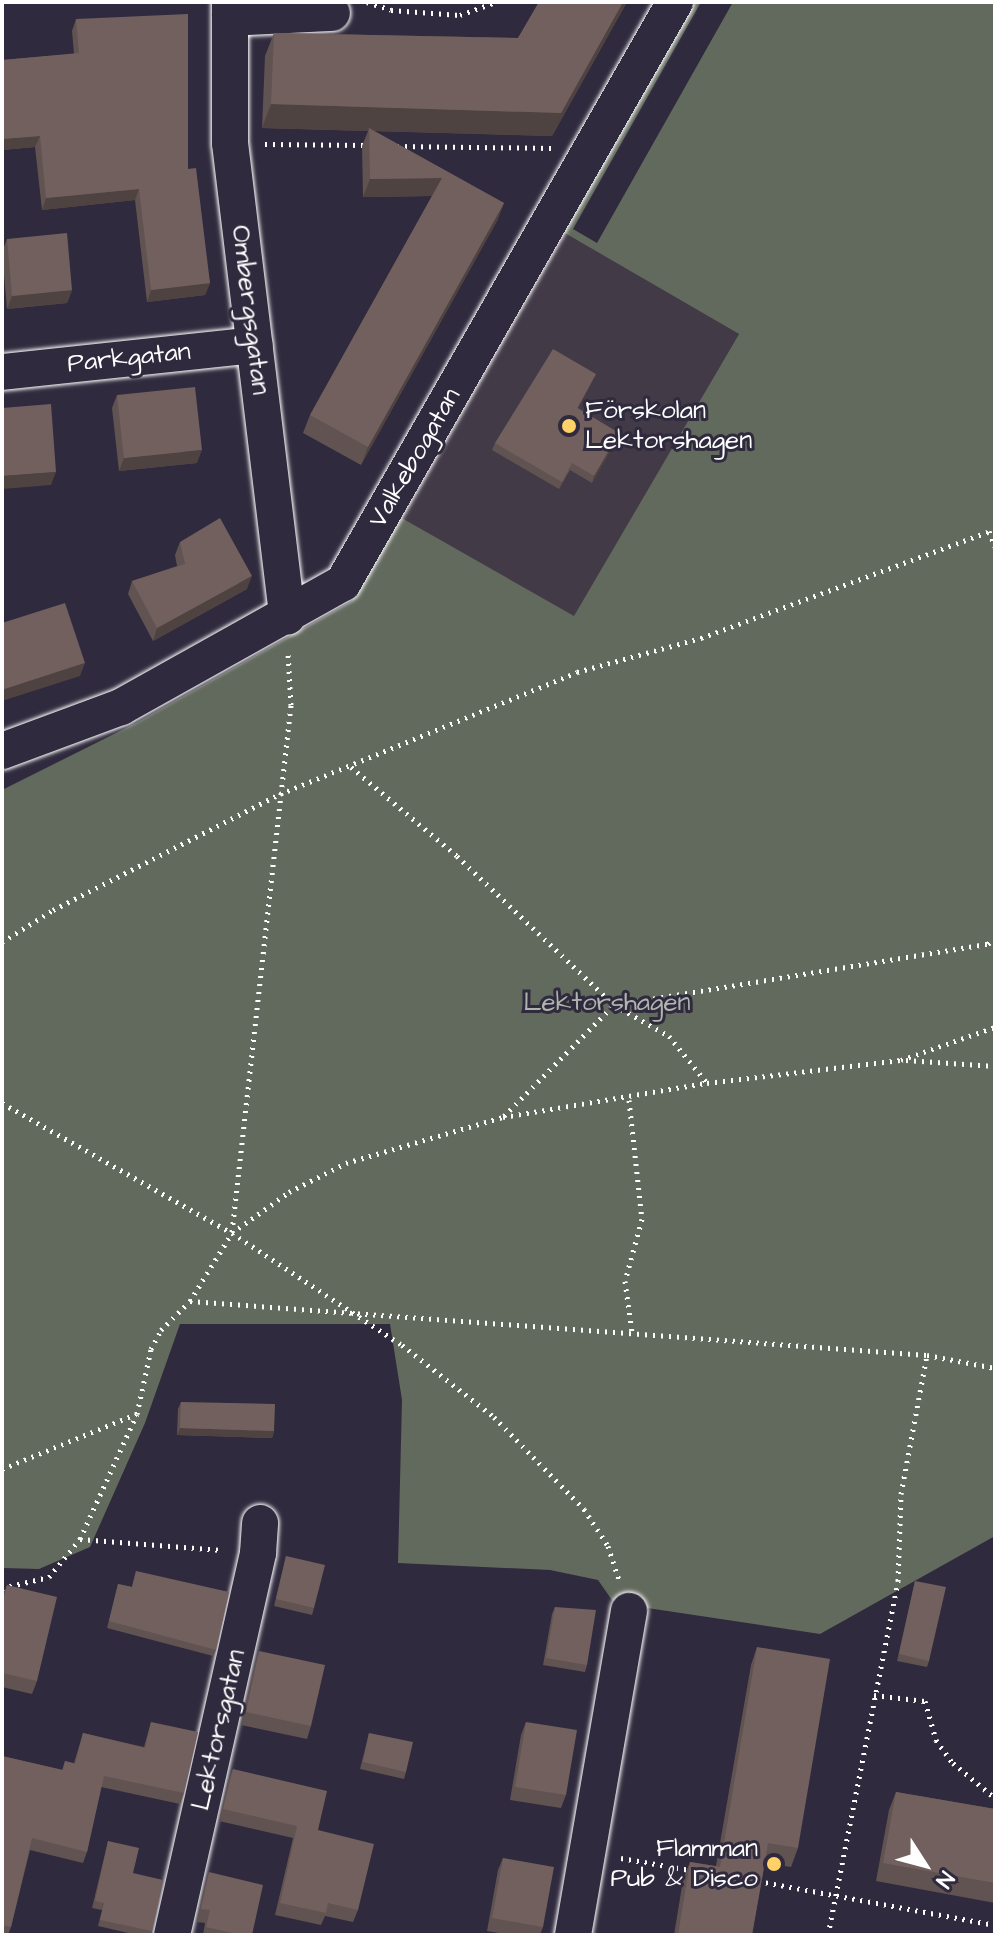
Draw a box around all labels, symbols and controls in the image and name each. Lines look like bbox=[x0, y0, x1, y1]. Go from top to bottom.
street label: Ombergsgatan bbox=[224, 223, 276, 397]
street label: Parkgatan bbox=[66, 336, 192, 380]
street label: Valkebogatan bbox=[362, 383, 468, 533]
place label: Förskolan Lektorshagen bbox=[585, 395, 752, 456]
marker: Förskolan Lektorshagen bbox=[560, 417, 578, 435]
park label: Lektorshagen bbox=[523, 987, 691, 1019]
street label: Lektorsgatan bbox=[185, 1647, 253, 1813]
north arrow bbox=[885, 1825, 965, 1905]
place label: Flamman Pub & Disco bbox=[610, 1833, 758, 1894]
marker: Flamman Pub & Disco bbox=[765, 1855, 783, 1873]
text: N bbox=[928, 1865, 961, 1894]

